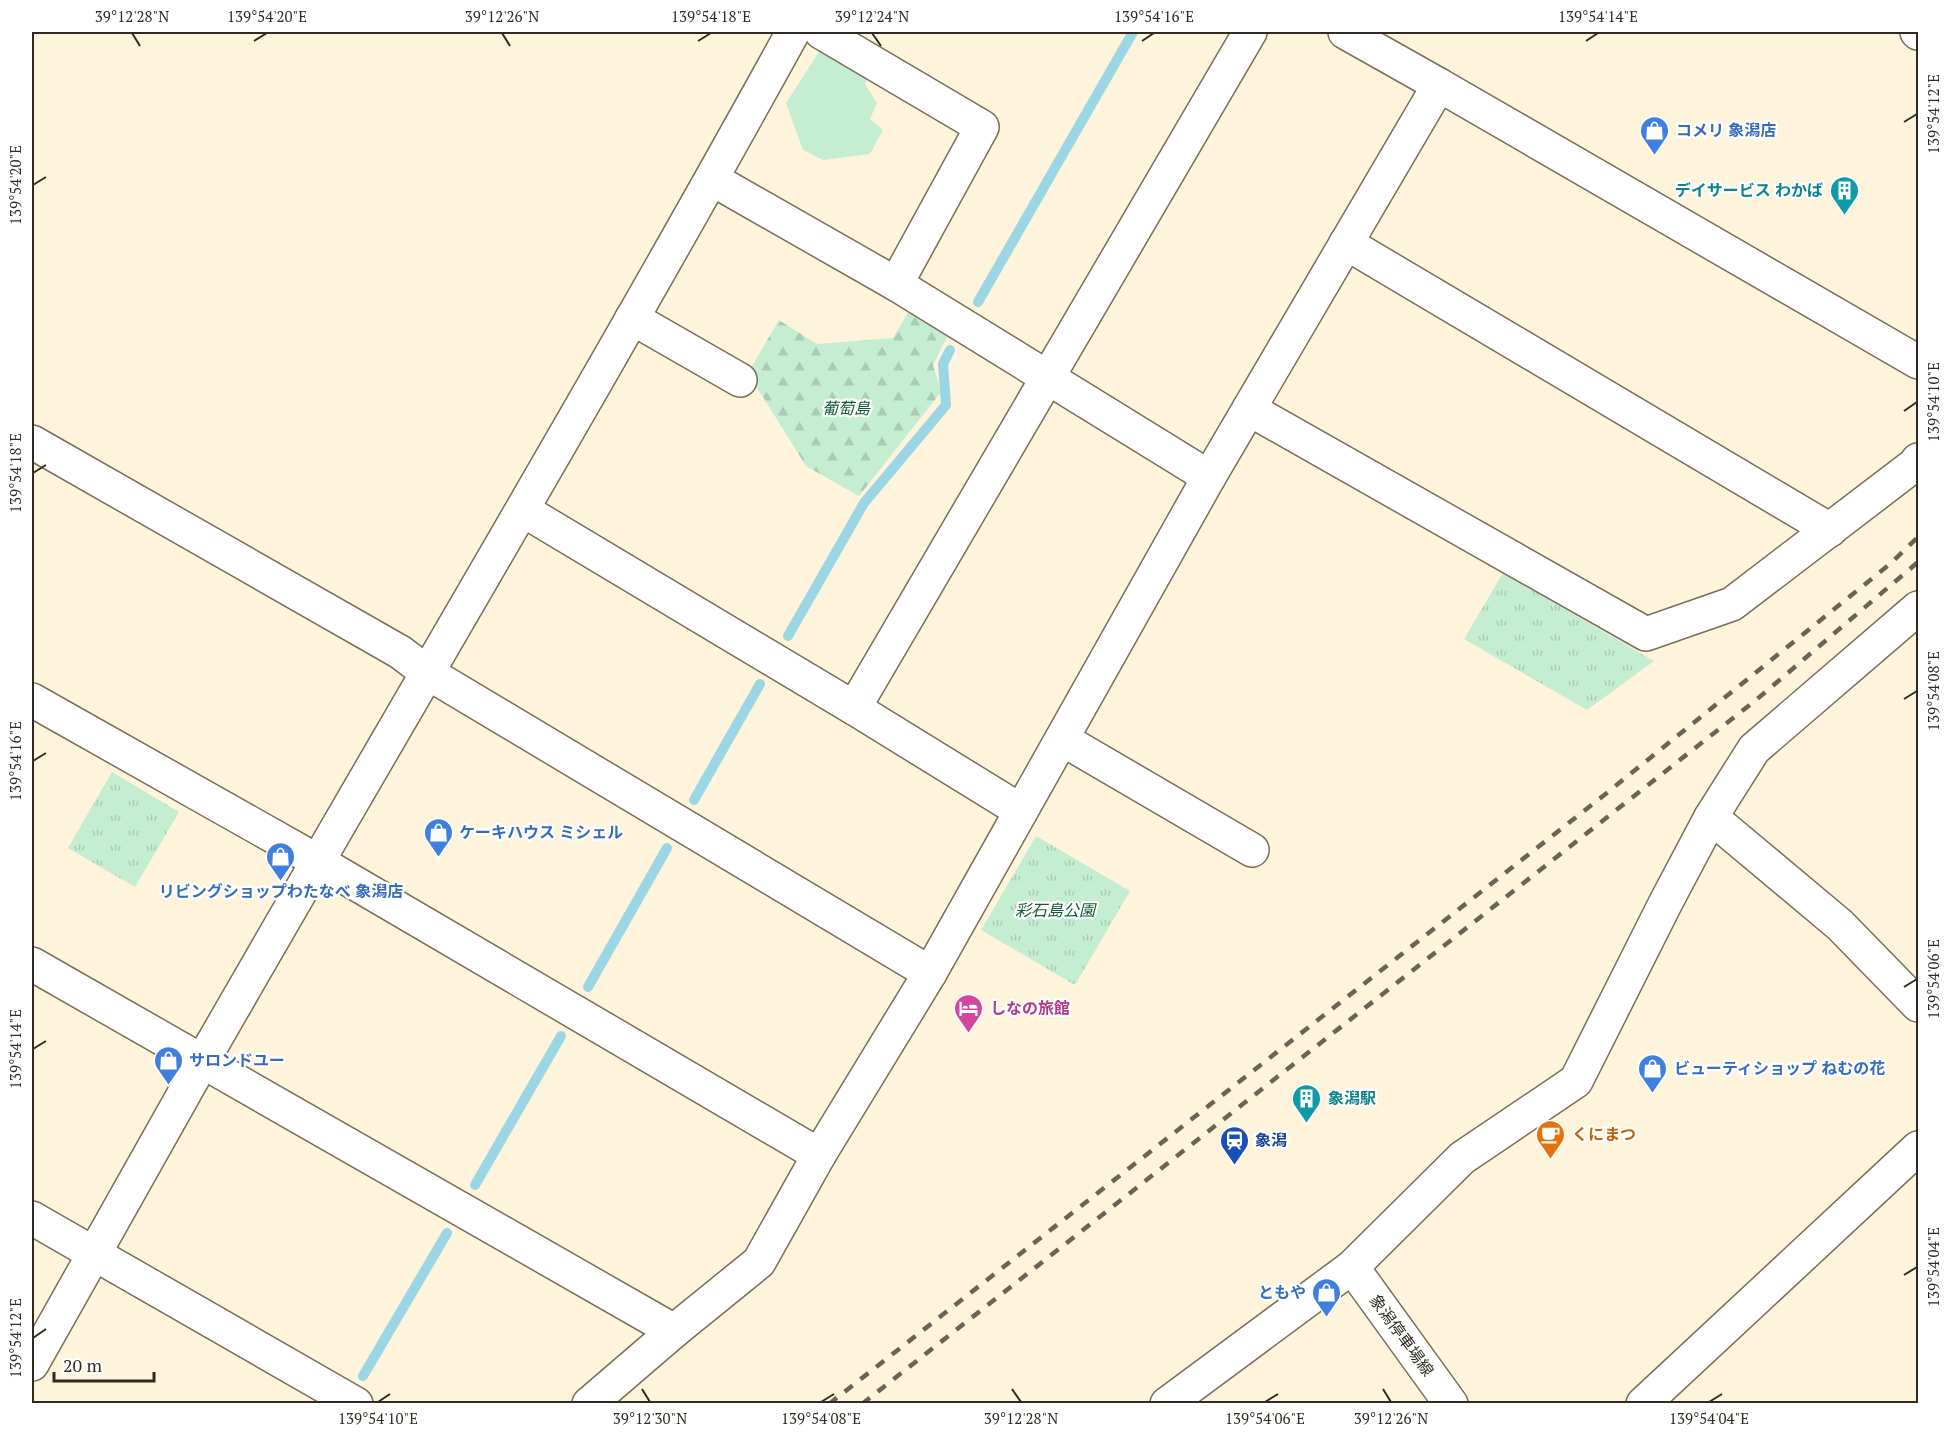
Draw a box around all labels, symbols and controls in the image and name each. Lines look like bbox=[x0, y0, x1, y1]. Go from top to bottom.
text: 39°12'28"N bbox=[95, 6, 169, 26]
text: 139°54'20"E bbox=[227, 6, 307, 26]
text: 39°12'26"N bbox=[465, 6, 539, 26]
text: 139°54'18"E bbox=[671, 6, 751, 26]
text: 39°12'24"N bbox=[835, 6, 909, 26]
text: 139°54'16"E bbox=[1114, 6, 1194, 26]
text: 139°54'14"E bbox=[1558, 6, 1638, 26]
text: 139°54'12"E bbox=[1923, 74, 1943, 154]
shop icon: コメリ 象潟店 bbox=[1639, 114, 1671, 156]
place label: コメリ 象潟店 bbox=[1676, 119, 1776, 141]
text: 139°54'20"E bbox=[5, 145, 25, 225]
building icon: デイサービス わかば bbox=[1828, 174, 1860, 216]
place label: デイサービス わかば bbox=[1675, 179, 1823, 201]
text: 139°54'10"E bbox=[1923, 362, 1943, 442]
park label: 葡萄島 bbox=[822, 397, 871, 419]
text: 139°54'18"E bbox=[5, 433, 25, 513]
text: 139°54'08"E bbox=[1923, 651, 1943, 731]
text: 139°54'16"E bbox=[5, 721, 25, 801]
shop icon: ケーキハウス ミシェル bbox=[422, 816, 454, 858]
place label: ケーキハウス ミシェル bbox=[459, 821, 623, 843]
shop icon: リビングショップわたなべ 象潟店 bbox=[265, 840, 297, 882]
place label: リビングショップわたなべ 象潟店 bbox=[159, 880, 403, 902]
park label: 彩石島公園 bbox=[1015, 899, 1097, 921]
text: 139°54'06"E bbox=[1923, 939, 1943, 1019]
hotel icon: しなの旅館 bbox=[953, 992, 985, 1034]
place label: しなの旅館 bbox=[990, 997, 1070, 1019]
text: 139°54'14"E bbox=[5, 1009, 25, 1089]
shop icon: サロンドユー bbox=[152, 1044, 184, 1086]
place label: サロンドユー bbox=[189, 1049, 285, 1071]
shop icon: ビューティショップ ねむの花 bbox=[1637, 1052, 1669, 1094]
place label: ビューティショップ ねむの花 bbox=[1674, 1057, 1885, 1079]
building icon: 象潟駅 bbox=[1291, 1082, 1323, 1124]
place label: 象潟駅 bbox=[1328, 1087, 1376, 1109]
cafe icon: くにまつ bbox=[1535, 1118, 1567, 1160]
place label: くにまつ bbox=[1572, 1123, 1636, 1145]
station icon: 象潟 bbox=[1218, 1124, 1250, 1166]
place label: 象潟 bbox=[1255, 1129, 1287, 1151]
text: 139°54'04"E bbox=[1923, 1227, 1943, 1307]
shop icon: ともや bbox=[1311, 1276, 1343, 1318]
place label: ともや bbox=[1258, 1281, 1306, 1303]
street label: 象潟停車場線 bbox=[1365, 1290, 1439, 1380]
text: 139°54'12"E bbox=[5, 1298, 25, 1378]
scale bar bbox=[54, 1345, 154, 1383]
text: 20 m bbox=[63, 1353, 103, 1377]
text: 139°54'10"E bbox=[338, 1408, 418, 1428]
text: 39°12'30"N bbox=[613, 1408, 687, 1428]
text: 139°54'08"E bbox=[781, 1408, 861, 1428]
text: 39°12'28"N bbox=[984, 1408, 1058, 1428]
text: 139°54'06"E bbox=[1225, 1408, 1305, 1428]
text: 39°12'26"N bbox=[1354, 1408, 1428, 1428]
text: 139°54'04"E bbox=[1669, 1408, 1749, 1428]

